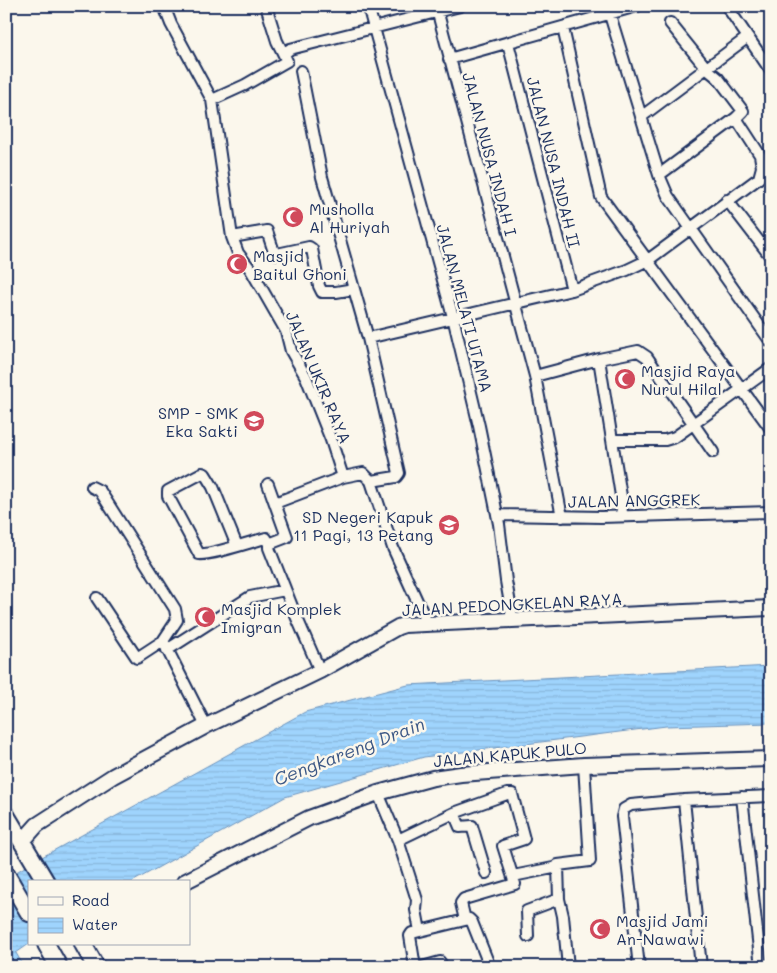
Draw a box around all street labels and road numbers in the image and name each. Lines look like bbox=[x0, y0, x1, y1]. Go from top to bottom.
street label: JALAN NUSA INDAH I bbox=[458, 70, 522, 238]
street label: JALAN NUSA INDAH II bbox=[523, 74, 585, 250]
street label: JALAN MELATI UTAMA bbox=[432, 222, 498, 394]
street label: JALAN UKIR RAYA bbox=[282, 308, 356, 446]
street label: JALAN ANGGREK bbox=[568, 488, 700, 512]
street label: JALAN PEDONGKELAN RAYA bbox=[401, 588, 623, 620]
street label: JALAN KAPUK PULO bbox=[432, 737, 588, 771]

